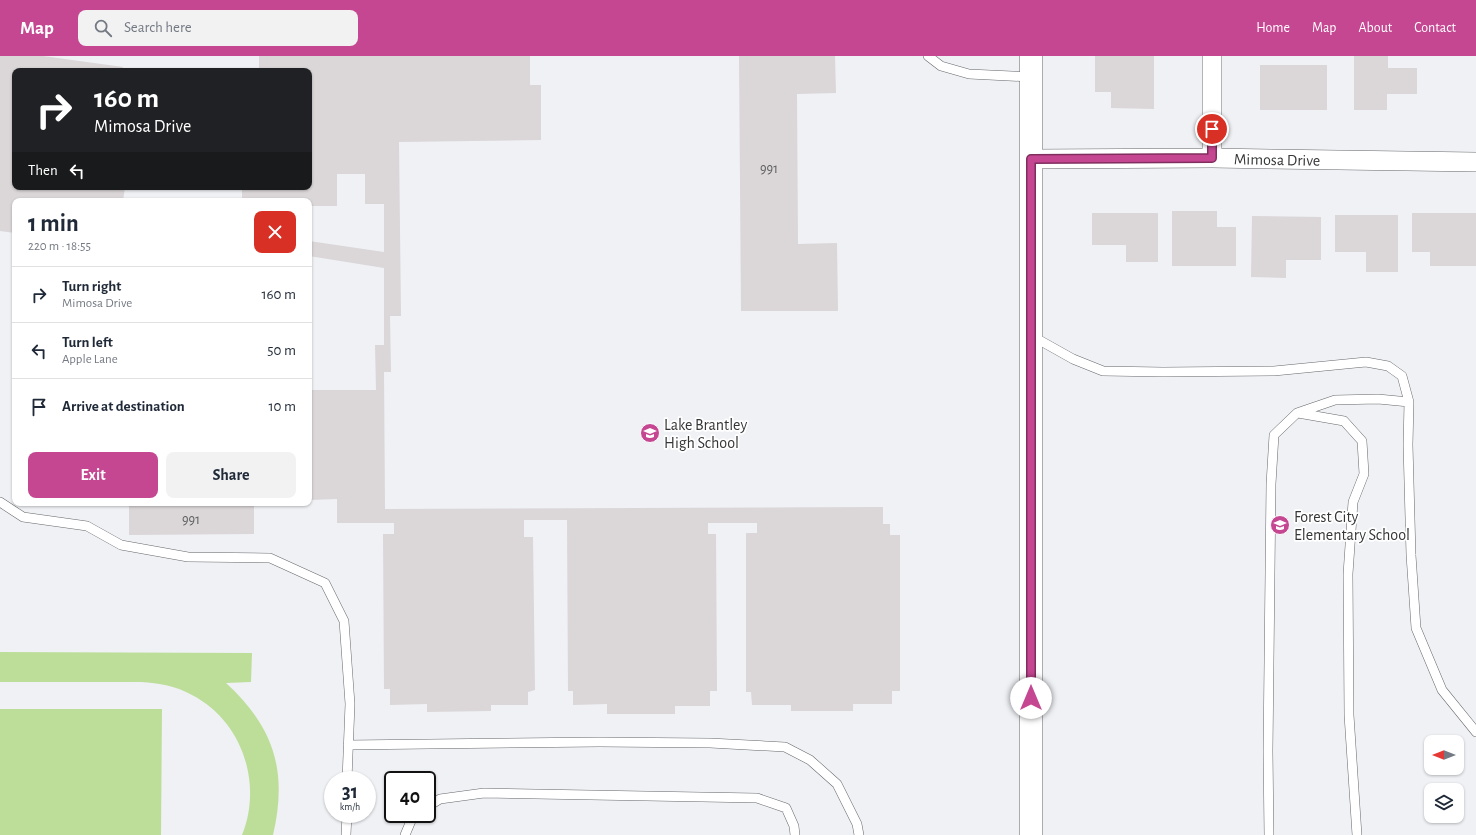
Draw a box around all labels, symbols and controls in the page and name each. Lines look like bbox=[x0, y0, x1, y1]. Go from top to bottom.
search box bbox=[78, 10, 358, 46]
icon: search bbox=[92, 17, 114, 39]
text: Map bbox=[20, 19, 54, 38]
text: Search here bbox=[124, 20, 192, 35]
text: Home bbox=[1256, 21, 1290, 35]
text: Map bbox=[1312, 21, 1336, 35]
text: About bbox=[1358, 21, 1392, 35]
text: Contact bbox=[1414, 21, 1456, 35]
icon: right bbox=[28, 84, 80, 136]
text: 160 m bbox=[94, 85, 159, 113]
pin bbox=[1195, 112, 1229, 146]
text: Mimosa Drive bbox=[94, 118, 191, 136]
icon: arrive bbox=[1201, 118, 1223, 140]
street label: Mimosa Drive bbox=[1234, 151, 1320, 169]
icon: left bbox=[66, 160, 88, 182]
house number: 991 bbox=[760, 162, 778, 176]
text: Then bbox=[28, 163, 58, 178]
button: close bbox=[254, 211, 296, 253]
text: 1 min bbox=[28, 212, 79, 236]
text: 220 m · 18:55 bbox=[28, 240, 91, 253]
text: Turn right bbox=[62, 279, 121, 294]
icon: right bbox=[28, 284, 50, 306]
text: 160 m bbox=[261, 287, 296, 302]
text: Mimosa Drive bbox=[62, 297, 132, 310]
text: Turn left bbox=[62, 335, 113, 350]
icon: left bbox=[28, 340, 50, 362]
text: 50 m bbox=[267, 343, 296, 358]
text: Apple Lane bbox=[62, 353, 118, 366]
icon: arrive bbox=[28, 396, 50, 418]
text: Arrive at destination bbox=[62, 399, 185, 414]
text: 10 m bbox=[268, 399, 296, 414]
place label: Lake Brantley High School bbox=[664, 417, 747, 451]
school or university icon: Lake Brantley High School bbox=[639, 422, 661, 444]
button: Exit bbox=[28, 452, 158, 498]
button: Share bbox=[166, 452, 296, 498]
place label: Forest City Elementary School bbox=[1294, 509, 1410, 544]
house number: 991 bbox=[182, 513, 200, 527]
school or university icon: Forest City Elementary School bbox=[1269, 514, 1291, 536]
position arrow bbox=[1010, 677, 1052, 719]
north arrow bbox=[1424, 735, 1464, 775]
map controls bbox=[1424, 735, 1464, 823]
speed limit sign: 40 bbox=[384, 771, 436, 823]
text: 31 bbox=[342, 782, 358, 802]
button: layers bbox=[1424, 783, 1464, 823]
text: km/h bbox=[340, 802, 360, 812]

